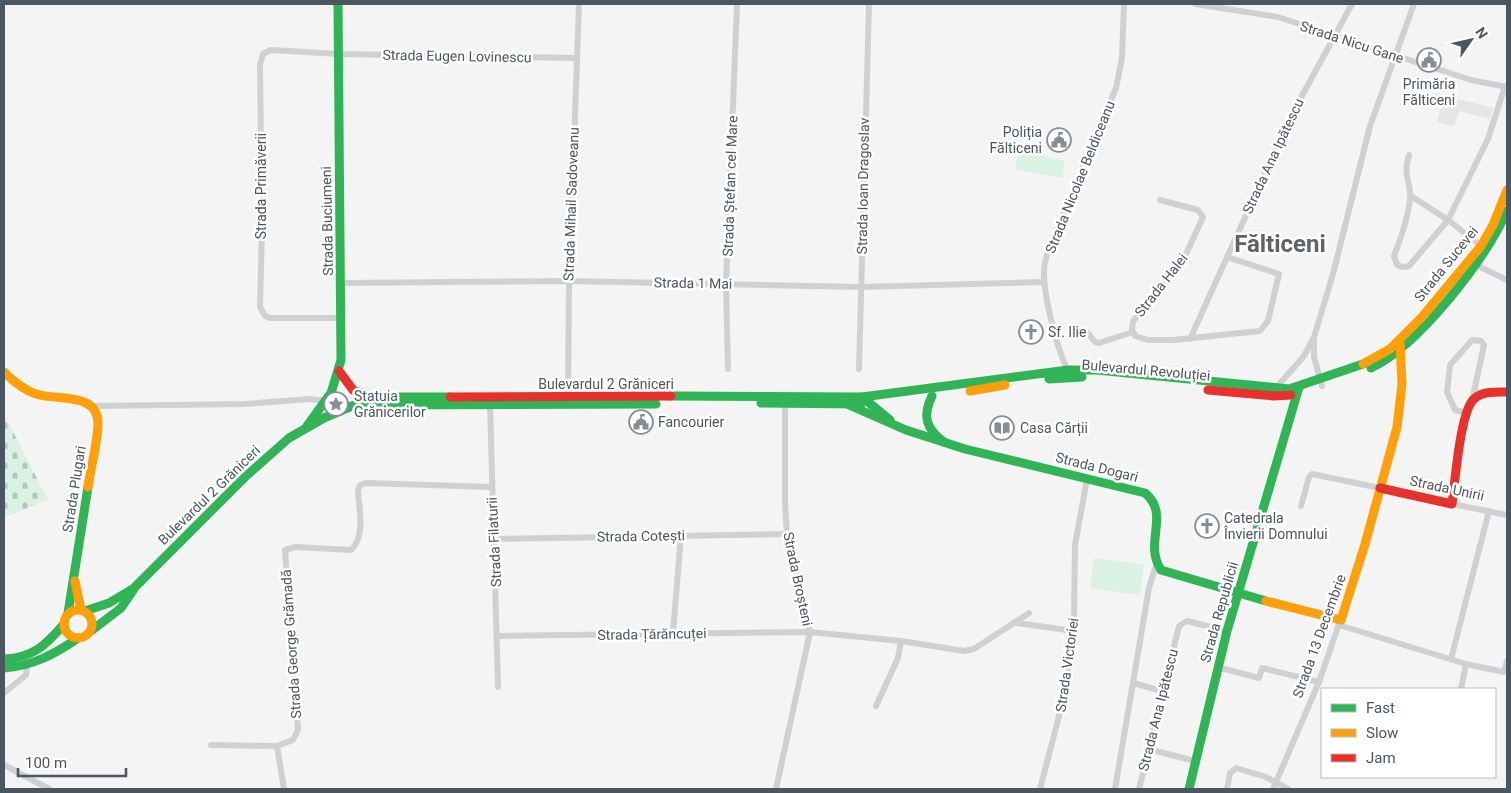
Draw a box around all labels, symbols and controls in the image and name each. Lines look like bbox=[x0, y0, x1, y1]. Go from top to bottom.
north arrow bbox=[1446, 15, 1496, 65]
street label: Strada Nicu Gane bbox=[1298, 18, 1406, 66]
text: N bbox=[1472, 24, 1491, 41]
street label: Strada Eugen Lovinescu bbox=[382, 47, 532, 65]
public building icon: Primăria Fălticeni bbox=[1416, 47, 1442, 73]
place label: Primăria Fălticeni bbox=[1403, 76, 1455, 108]
street label: Strada Ana Ipătescu bbox=[1239, 96, 1307, 216]
street label: Strada Nicolae Beldiceanu bbox=[1042, 98, 1118, 256]
street label: Strada Ștefan cel Mare bbox=[720, 115, 741, 257]
street label: Strada Ioan Dragoslav bbox=[854, 117, 872, 254]
place label: Poliția Fălticeni bbox=[990, 124, 1042, 156]
street label: Strada Mihail Sadoveanu bbox=[560, 127, 582, 281]
public building icon: Poliția Fălticeni bbox=[1046, 127, 1072, 153]
street label: Strada Primăverii bbox=[253, 133, 269, 239]
street label: Strada Buciumeni bbox=[318, 166, 336, 276]
street label: Strada Sucevei bbox=[1411, 223, 1481, 305]
district label: Fălticeni bbox=[1234, 230, 1326, 258]
street label: Strada Halei bbox=[1131, 250, 1191, 320]
street label: Strada 1 Mai bbox=[654, 274, 732, 292]
church icon: Sf. Ilie bbox=[1018, 319, 1044, 345]
place label: Sf. Ilie bbox=[1048, 324, 1086, 340]
street label: Bulevardul Revoluției bbox=[1081, 356, 1211, 385]
street label: Bulevardul 2 Grăniceri bbox=[538, 376, 674, 392]
place label: Statuia Grănicerilor bbox=[354, 388, 426, 420]
place icon: Statuia Grănicerilor bbox=[323, 391, 349, 417]
public building icon: Fancourier bbox=[628, 409, 654, 435]
place label: Fancourier bbox=[658, 414, 724, 430]
library icon: Casa Cărții bbox=[989, 415, 1015, 441]
place label: Casa Cărții bbox=[1020, 420, 1088, 437]
street label: Bulevardul 2 Grăniceri bbox=[155, 442, 263, 548]
street label: Strada Plugari bbox=[59, 445, 89, 533]
street label: Strada Dogari bbox=[1054, 449, 1140, 485]
street label: Strada Unirii bbox=[1408, 472, 1486, 504]
street label: Strada Filaturii bbox=[484, 497, 504, 587]
place label: Catedrala Învierii Domnului bbox=[1223, 510, 1328, 542]
church icon: Catedrala Învierii Domnului bbox=[1194, 513, 1220, 539]
street label: Strada Cotești bbox=[597, 527, 685, 546]
street label: Strada Broșteni bbox=[779, 531, 816, 628]
street label: Strada Republicii bbox=[1197, 560, 1241, 664]
street label: Strada George Grămadă bbox=[278, 569, 304, 719]
street label: Strada 13 Decembrie bbox=[1289, 572, 1349, 700]
street label: Strada Victoriei bbox=[1052, 617, 1082, 713]
street label: Strada Țărăncuței bbox=[597, 625, 707, 644]
street label: Strada Ana Ipătescu bbox=[1135, 647, 1181, 773]
legend bbox=[1321, 688, 1496, 778]
text: Fast bbox=[1366, 699, 1395, 717]
text: Slow bbox=[1366, 724, 1398, 742]
scale bar bbox=[18, 746, 125, 778]
text: Jam bbox=[1366, 749, 1396, 767]
text: 100 m bbox=[25, 754, 67, 772]

